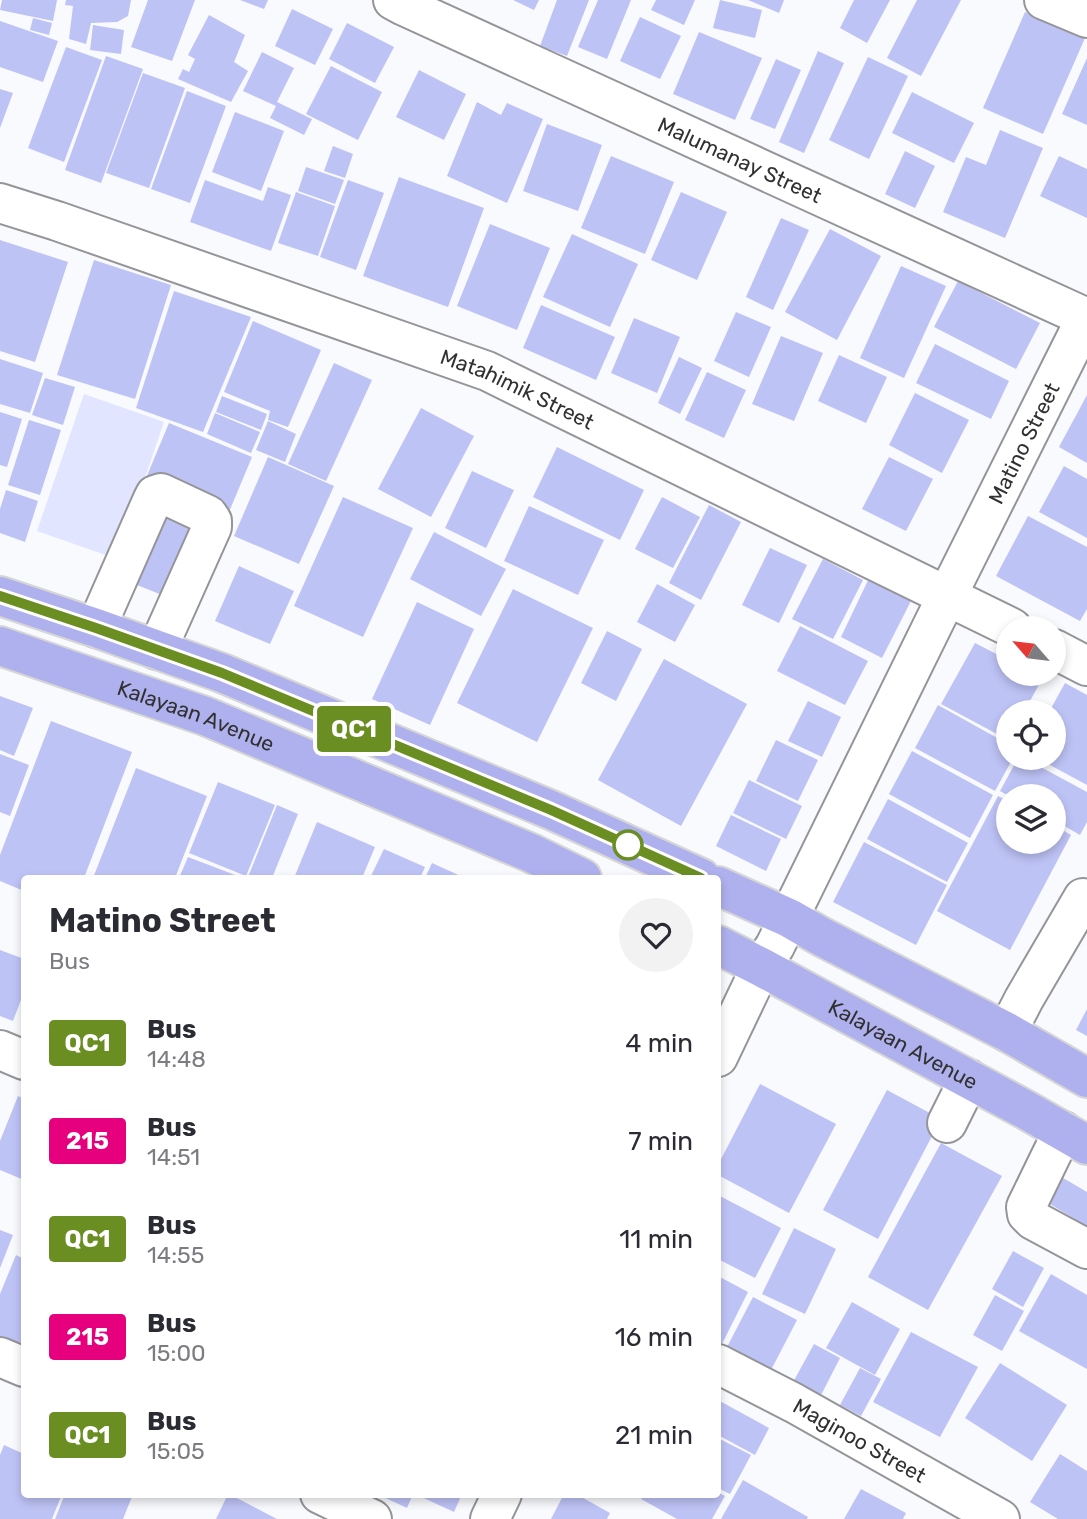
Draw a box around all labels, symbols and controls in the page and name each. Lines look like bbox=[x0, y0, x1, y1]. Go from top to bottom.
street label: Malumanay Street bbox=[654, 111, 826, 208]
street label: Matahimik Street bbox=[437, 343, 598, 434]
street label: Matino Street bbox=[983, 378, 1064, 508]
north arrow bbox=[996, 616, 1066, 686]
map controls bbox=[996, 616, 1066, 854]
street label: Kalayaan Avenue bbox=[114, 675, 278, 756]
button: locate bbox=[996, 700, 1066, 770]
line badge: QC1 bbox=[314, 706, 394, 752]
text: QC1 bbox=[331, 715, 377, 743]
button: layers bbox=[996, 784, 1066, 854]
unlabelled marker bbox=[613, 830, 643, 860]
button: heart bbox=[619, 898, 693, 972]
text: Matino Street bbox=[49, 901, 276, 940]
text: Bus bbox=[49, 947, 90, 975]
street label: Kalayaan Avenue bbox=[824, 993, 982, 1094]
text: Bus bbox=[147, 1014, 196, 1045]
text: 4 min bbox=[625, 1028, 693, 1059]
text: QC1 bbox=[65, 1029, 110, 1057]
text: 14:48 bbox=[147, 1045, 206, 1073]
text: Bus bbox=[147, 1112, 196, 1143]
text: 7 min bbox=[628, 1126, 693, 1157]
text: 215 bbox=[66, 1127, 109, 1155]
text: 14:51 bbox=[147, 1143, 200, 1171]
text: Bus bbox=[147, 1210, 196, 1241]
text: 11 min bbox=[619, 1224, 693, 1255]
text: QC1 bbox=[65, 1225, 110, 1253]
text: 14:55 bbox=[147, 1241, 204, 1269]
text: Bus bbox=[147, 1308, 196, 1339]
text: 16 min bbox=[615, 1322, 693, 1353]
text: 215 bbox=[66, 1323, 109, 1351]
text: 15:00 bbox=[147, 1339, 206, 1367]
street label: Maginoo Street bbox=[789, 1393, 931, 1487]
text: Bus bbox=[147, 1406, 196, 1437]
text: 21 min bbox=[615, 1420, 693, 1451]
text: QC1 bbox=[65, 1421, 110, 1449]
text: 15:05 bbox=[147, 1437, 205, 1465]

